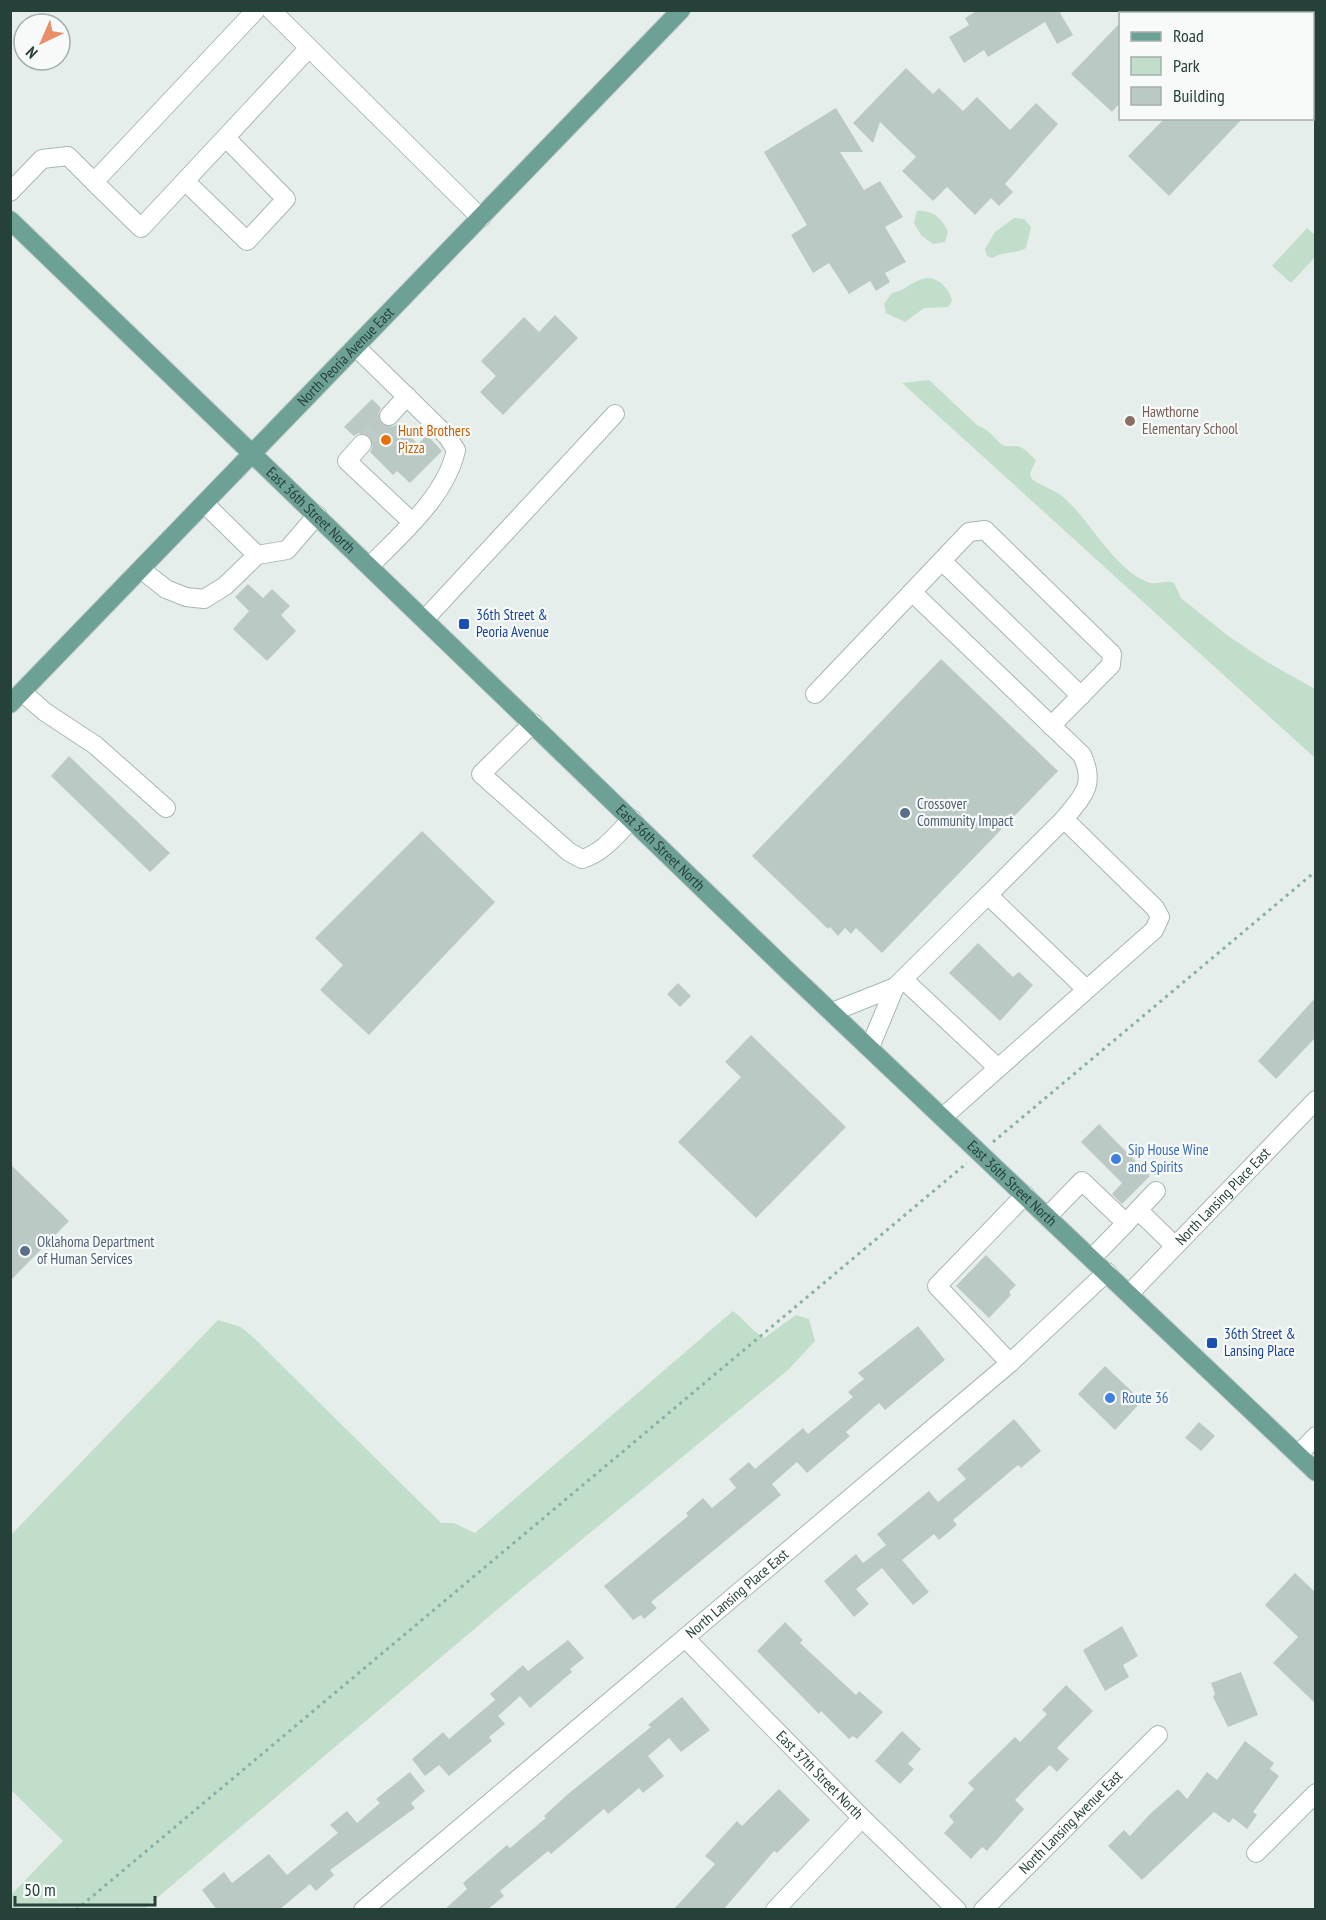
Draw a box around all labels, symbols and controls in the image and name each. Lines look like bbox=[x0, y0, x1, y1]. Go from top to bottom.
north arrow bbox=[12, 12, 72, 72]
legend bbox=[1119, 12, 1314, 120]
text: Road bbox=[1173, 24, 1204, 47]
text: N bbox=[22, 43, 42, 63]
text: Park bbox=[1173, 54, 1200, 77]
text: Building bbox=[1173, 84, 1225, 107]
street label: North Peoria Avenue East bbox=[293, 303, 398, 410]
place label: Hawthorne Elementary School bbox=[1142, 402, 1239, 438]
marker: Hawthorne Elementary School bbox=[1123, 414, 1137, 428]
place label: Hunt Brothers Pizza bbox=[398, 421, 470, 457]
marker: Hunt Brothers Pizza bbox=[379, 433, 393, 447]
street label: East 36th Street North bbox=[263, 463, 360, 557]
place label: 36th Street & Peoria Avenue bbox=[476, 605, 549, 641]
marker: 36th Street & Peoria Avenue bbox=[457, 617, 471, 631]
place label: Crossover Community Impact bbox=[917, 794, 1013, 830]
street label: East 36th Street North bbox=[612, 800, 709, 895]
marker: Crossover Community Impact bbox=[898, 806, 912, 820]
street label: East 36th Street North bbox=[963, 1136, 1061, 1230]
place label: Sip House Wine and Spirits bbox=[1128, 1140, 1209, 1176]
street label: North Lansing Place East bbox=[1171, 1143, 1274, 1249]
marker: Sip House Wine and Spirits bbox=[1109, 1152, 1123, 1166]
place label: Oklahoma Department of Human Services bbox=[37, 1232, 154, 1268]
marker: Oklahoma Department of Human Services bbox=[18, 1244, 32, 1258]
place label: 36th Street & Lansing Place bbox=[1224, 1324, 1295, 1360]
marker: 36th Street & Lansing Place bbox=[1205, 1336, 1219, 1350]
place label: Route 36 bbox=[1122, 1388, 1169, 1407]
marker: Route 36 bbox=[1103, 1391, 1117, 1405]
street label: North Lansing Place East bbox=[682, 1544, 792, 1642]
street label: East 37th Street North bbox=[772, 1726, 868, 1823]
street label: North Lansing Avenue East bbox=[1015, 1766, 1126, 1878]
scale bar bbox=[15, 1869, 154, 1907]
text: 50 m bbox=[24, 1878, 56, 1901]

